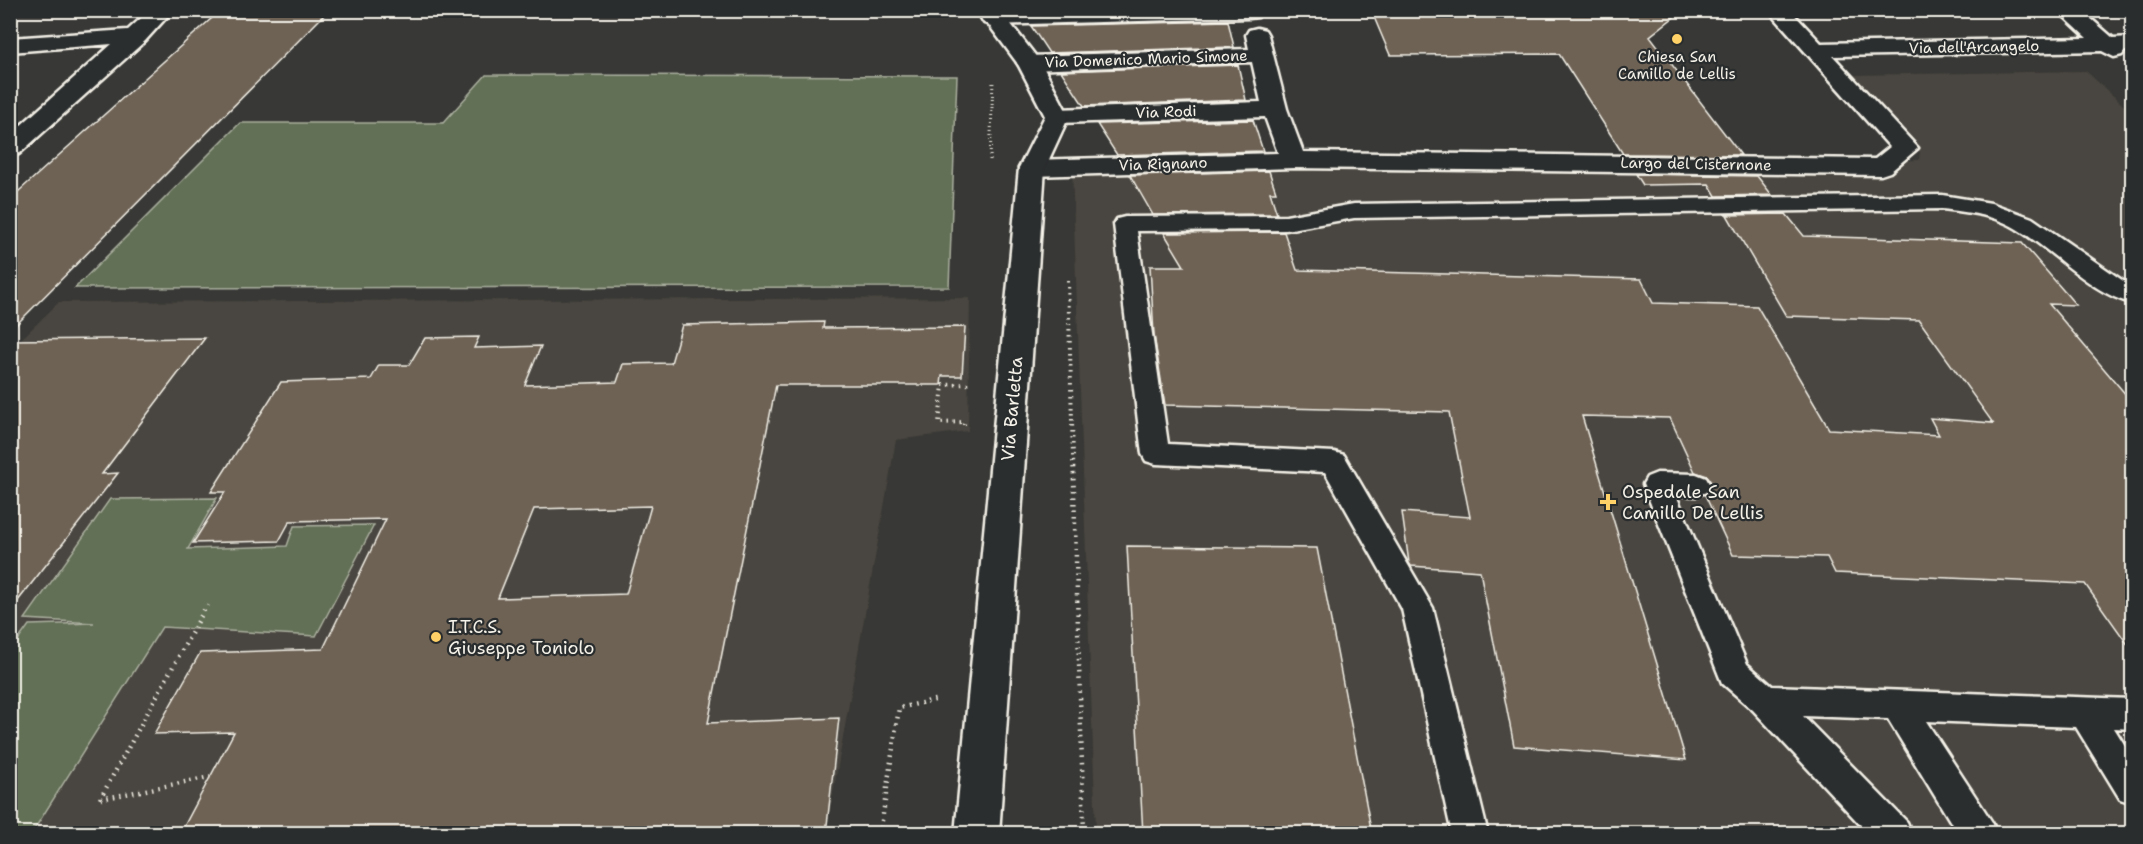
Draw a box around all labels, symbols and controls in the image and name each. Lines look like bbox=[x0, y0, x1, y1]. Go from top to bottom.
marker: Chiesa San Camillo de Lellis bbox=[1670, 32, 1684, 46]
street label: Via dell'Arcangelo bbox=[1909, 36, 2039, 58]
street label: Via Domenico Mario Simone bbox=[1044, 45, 1248, 73]
place label: Chiesa San Camillo de Lellis bbox=[1618, 47, 1736, 84]
street label: Via Rodi bbox=[1135, 101, 1197, 123]
street label: Via Rignano bbox=[1118, 152, 1208, 176]
street label: Largo del Cisternone bbox=[1620, 153, 1772, 175]
street label: Via Barletta bbox=[995, 356, 1029, 462]
place label: Ospedale San Camillo De Lellis bbox=[1622, 480, 1764, 525]
marker: Ospedale San Camillo De Lellis bbox=[1599, 493, 1617, 511]
place label: I.T.C.S. Giuseppe Toniolo bbox=[448, 615, 594, 660]
marker: I.T.C.S. Giuseppe Toniolo bbox=[429, 630, 443, 644]

